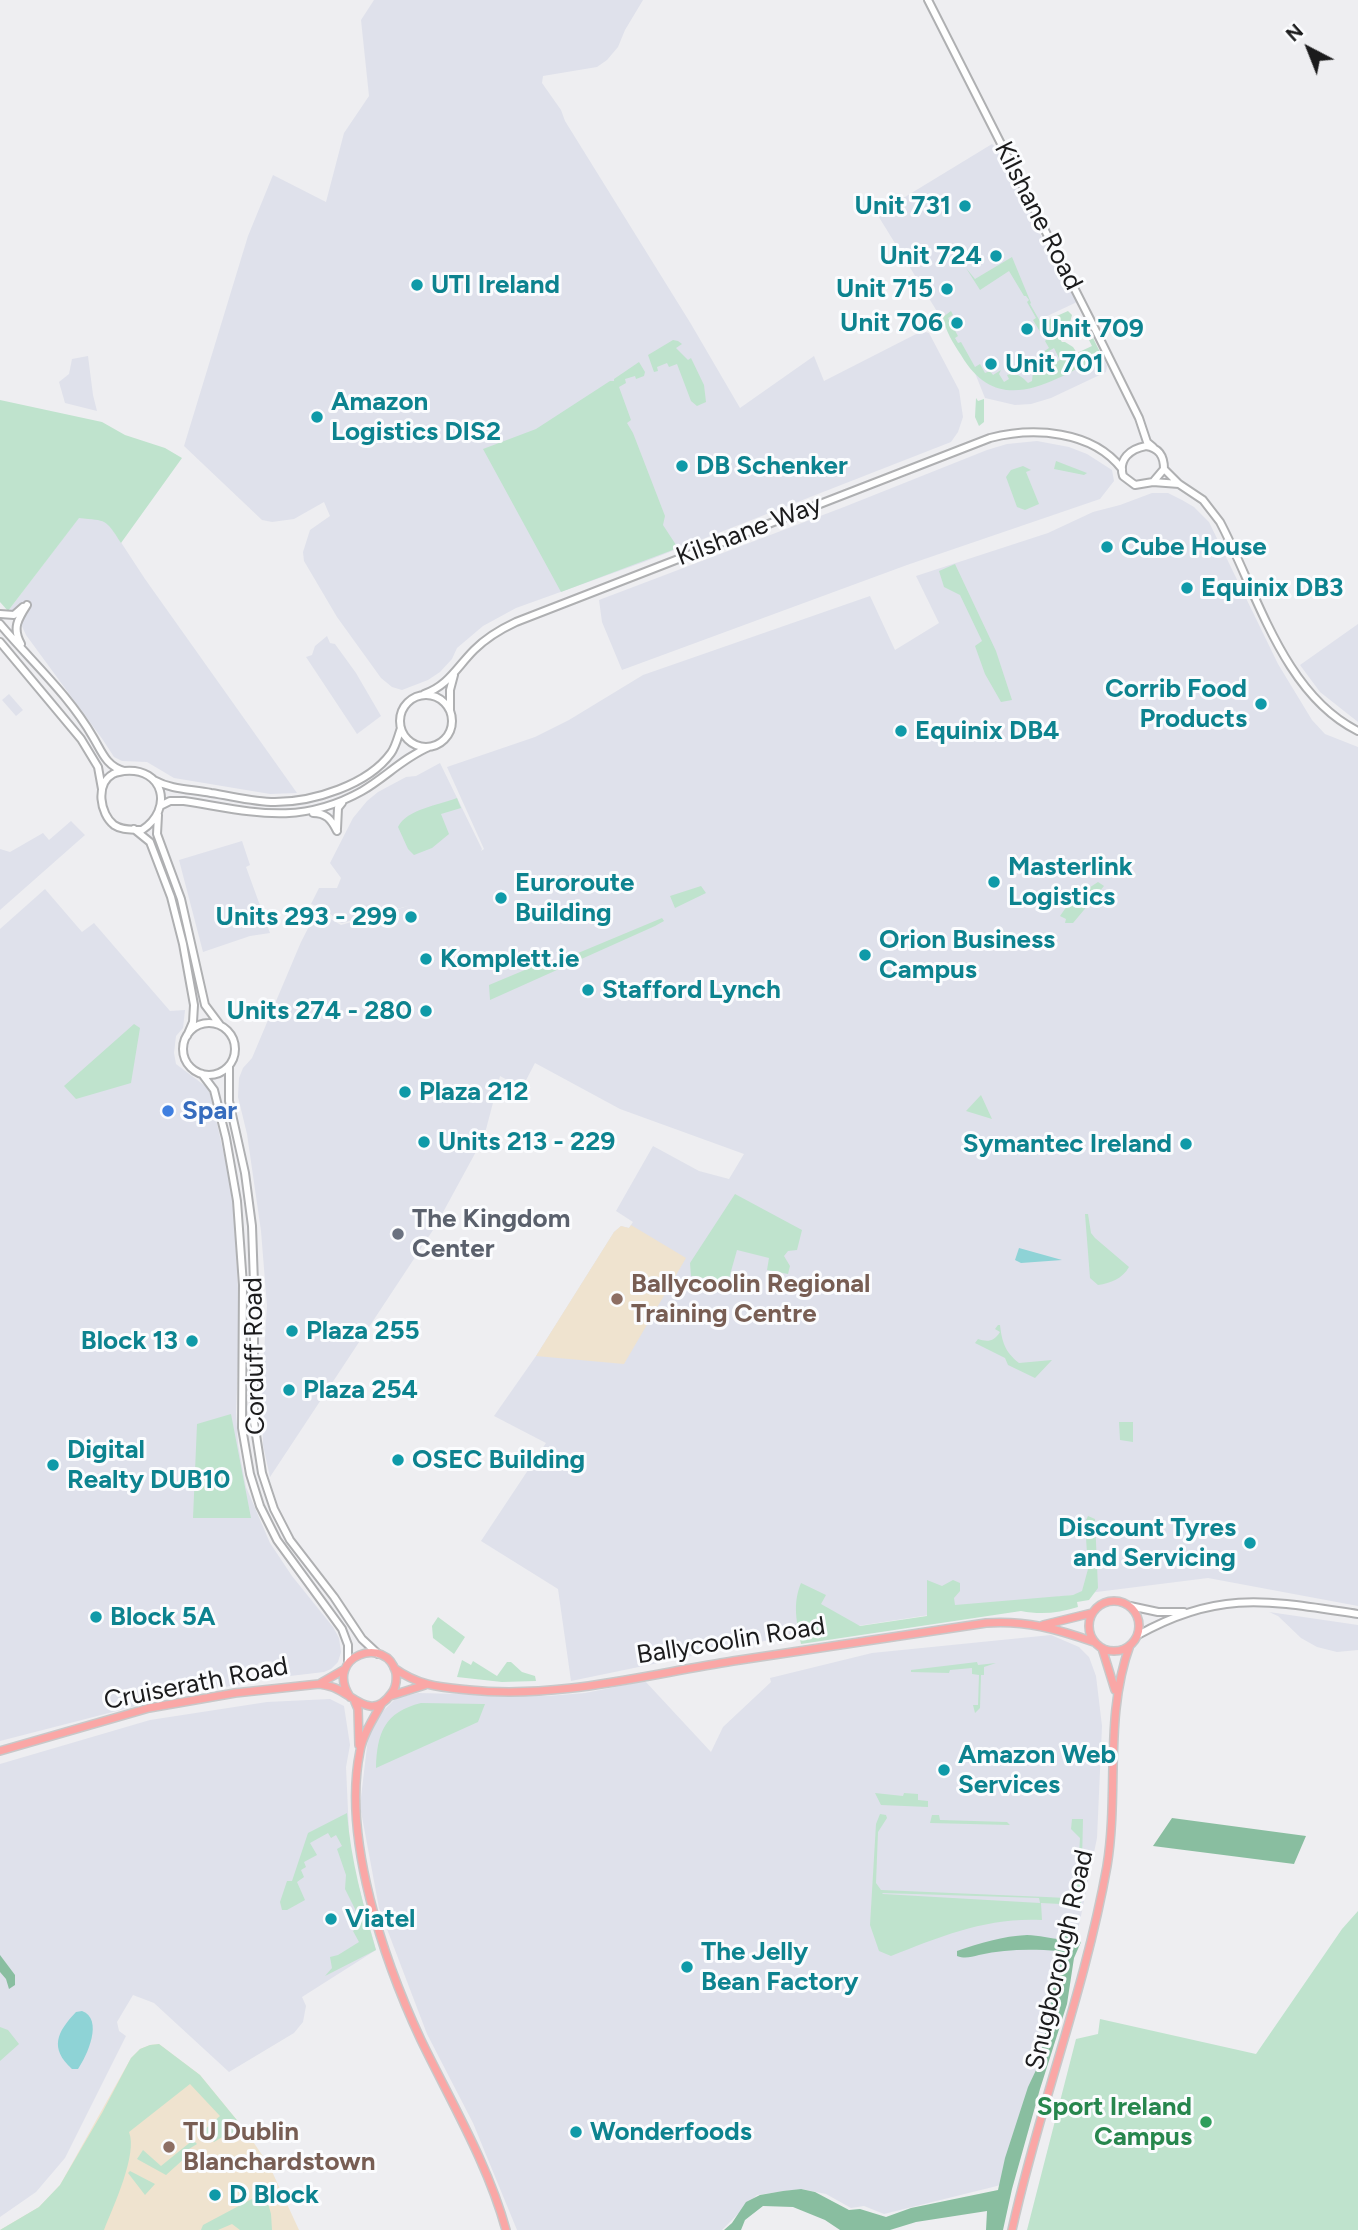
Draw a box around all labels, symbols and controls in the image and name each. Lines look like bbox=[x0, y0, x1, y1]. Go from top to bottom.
north arrow bbox=[1274, 14, 1344, 84]
text: N bbox=[1281, 20, 1308, 46]
street label: Kilshane Road bbox=[987, 137, 1089, 295]
place label: Unit 731 bbox=[855, 190, 951, 222]
marker: Unit 731 bbox=[957, 198, 973, 214]
place label: Unit 724 bbox=[880, 240, 982, 272]
marker: Unit 724 bbox=[988, 248, 1004, 264]
place label: UTI Ireland bbox=[431, 269, 560, 301]
place label: Unit 715 bbox=[836, 273, 933, 305]
marker: UTI Ireland bbox=[409, 277, 425, 293]
marker: Unit 715 bbox=[939, 281, 955, 297]
place label: Unit 706 bbox=[840, 307, 943, 339]
place label: Unit 709 bbox=[1041, 313, 1144, 345]
marker: Unit 706 bbox=[949, 315, 965, 331]
marker: Unit 709 bbox=[1019, 321, 1035, 337]
place label: Unit 701 bbox=[1005, 348, 1104, 380]
marker: Unit 701 bbox=[983, 356, 999, 372]
place label: Amazon Logistics DIS2 bbox=[331, 386, 501, 448]
marker: Amazon Logistics DIS2 bbox=[309, 409, 325, 425]
place label: DB Schenker bbox=[696, 450, 848, 482]
marker: DB Schenker bbox=[674, 458, 690, 474]
street label: Kilshane Way bbox=[672, 489, 826, 573]
place label: Cube House bbox=[1121, 531, 1267, 563]
marker: Cube House bbox=[1099, 539, 1115, 555]
place label: Equinix DB3 bbox=[1201, 572, 1344, 604]
marker: Equinix DB3 bbox=[1179, 580, 1195, 596]
place label: Corrib Food Products bbox=[1105, 673, 1247, 734]
marker: Corrib Food Products bbox=[1253, 696, 1269, 712]
place label: Equinix DB4 bbox=[915, 715, 1060, 747]
marker: Equinix DB4 bbox=[893, 723, 909, 739]
place label: Masterlink Logistics bbox=[1008, 851, 1133, 912]
place label: Euroroute Building bbox=[515, 867, 634, 928]
marker: Masterlink Logistics bbox=[986, 874, 1002, 890]
marker: Euroroute Building bbox=[493, 890, 509, 906]
place label: Units 293 - 299 bbox=[216, 901, 397, 933]
marker: Units 293 - 299 bbox=[403, 909, 419, 925]
place label: Orion Business Campus bbox=[879, 924, 1055, 986]
place label: Komplett.ie bbox=[440, 943, 579, 975]
marker: Orion Business Campus bbox=[857, 947, 873, 963]
marker: Komplett.ie bbox=[418, 951, 434, 967]
place label: Stafford Lynch bbox=[602, 974, 781, 1006]
marker: Stafford Lynch bbox=[580, 982, 596, 998]
place label: Units 274 - 280 bbox=[227, 995, 412, 1027]
marker: Units 274 - 280 bbox=[418, 1003, 434, 1019]
place label: Plaza 212 bbox=[419, 1076, 528, 1108]
marker: Plaza 212 bbox=[397, 1084, 413, 1100]
place label: Spar bbox=[182, 1095, 237, 1127]
marker: Spar bbox=[160, 1103, 176, 1119]
place label: Units 213 - 229 bbox=[438, 1126, 615, 1158]
place label: Symantec Ireland bbox=[963, 1128, 1172, 1160]
marker: Units 213 - 229 bbox=[416, 1134, 432, 1150]
marker: Symantec Ireland bbox=[1178, 1136, 1194, 1152]
place label: The Kingdom Center bbox=[412, 1203, 570, 1264]
marker: The Kingdom Center bbox=[390, 1226, 406, 1242]
place label: Ballycoolin Regional Training Centre bbox=[631, 1268, 870, 1330]
street label: Corduff Road bbox=[238, 1277, 272, 1435]
marker: Ballycoolin Regional Training Centre bbox=[609, 1291, 625, 1307]
place label: Plaza 255 bbox=[306, 1315, 420, 1347]
marker: Plaza 255 bbox=[284, 1323, 300, 1339]
place label: Block 13 bbox=[81, 1325, 178, 1357]
marker: Block 13 bbox=[184, 1333, 200, 1349]
place label: Plaza 254 bbox=[303, 1374, 418, 1406]
marker: Plaza 254 bbox=[281, 1382, 297, 1398]
place label: Digital Realty DUB10 bbox=[67, 1434, 230, 1496]
place label: OSEC Building bbox=[412, 1444, 585, 1476]
marker: OSEC Building bbox=[390, 1452, 406, 1468]
marker: Digital Realty DUB10 bbox=[45, 1457, 61, 1473]
place label: Discount Tyres and Servicing bbox=[1058, 1512, 1236, 1574]
marker: Discount Tyres and Servicing bbox=[1242, 1535, 1258, 1551]
place label: Block 5A bbox=[110, 1601, 215, 1633]
marker: Block 5A bbox=[88, 1609, 104, 1625]
street label: Ballycoolin Road bbox=[634, 1611, 828, 1671]
street label: Cruiserath Road bbox=[101, 1651, 291, 1717]
place label: Amazon Web Services bbox=[958, 1739, 1116, 1800]
marker: Amazon Web Services bbox=[936, 1762, 952, 1778]
street label: Snugborough Road bbox=[1019, 1847, 1101, 2073]
place label: Viatel bbox=[345, 1903, 415, 1935]
marker: Viatel bbox=[323, 1911, 339, 1927]
place label: The Jelly Bean Factory bbox=[701, 1936, 859, 1997]
marker: The Jelly Bean Factory bbox=[679, 1959, 695, 1975]
place label: Sport Ireland Campus bbox=[1037, 2091, 1192, 2152]
marker: Sport Ireland Campus bbox=[1198, 2114, 1214, 2130]
place label: TU Dublin Blanchardstown bbox=[183, 2116, 375, 2178]
place label: Wonderfoods bbox=[590, 2116, 752, 2148]
marker: Wonderfoods bbox=[568, 2124, 584, 2140]
marker: TU Dublin Blanchardstown bbox=[161, 2139, 177, 2155]
place label: D Block bbox=[229, 2179, 319, 2211]
marker: D Block bbox=[207, 2187, 223, 2203]

